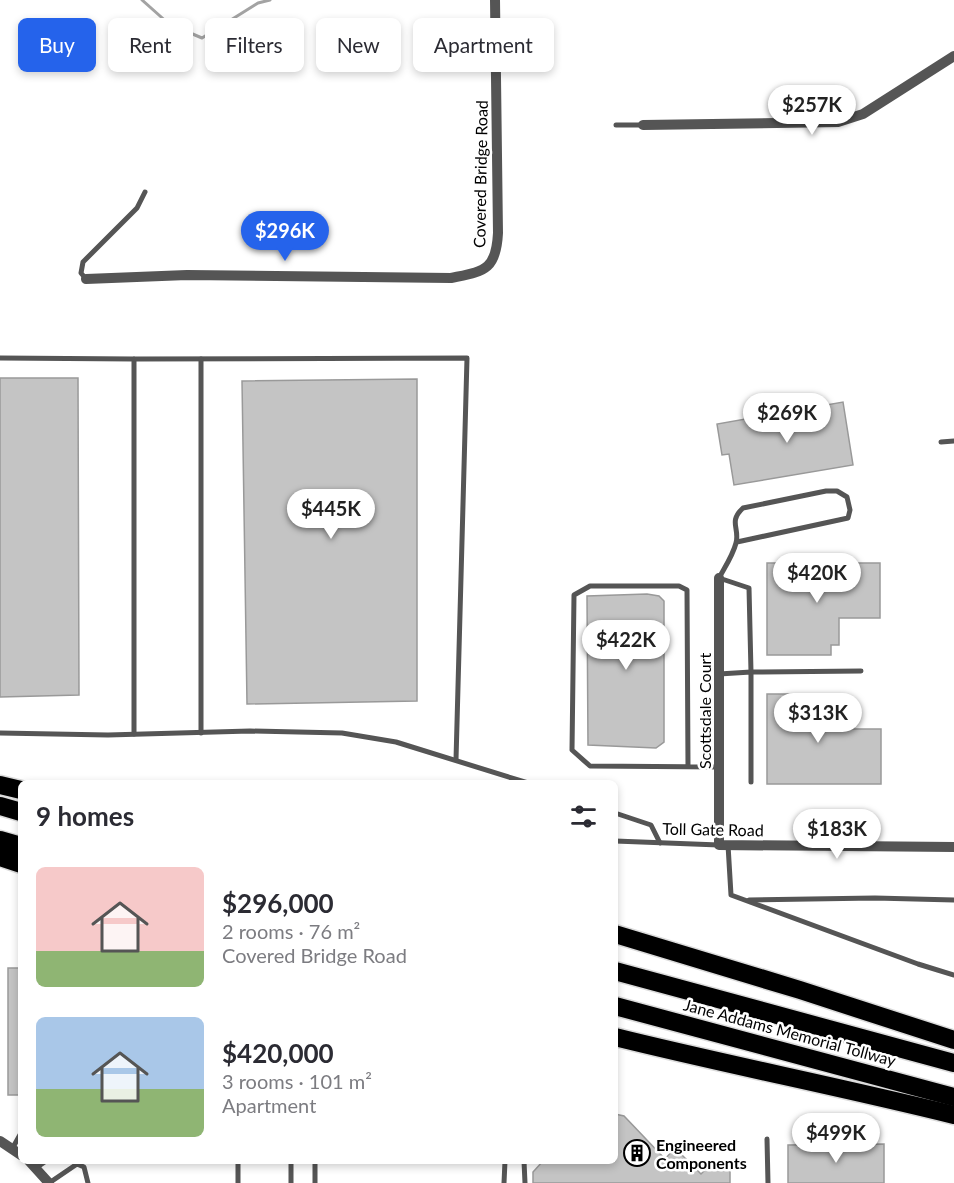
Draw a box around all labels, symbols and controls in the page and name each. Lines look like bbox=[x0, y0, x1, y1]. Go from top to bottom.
chip: Buy bbox=[18, 18, 96, 72]
chip: Rent bbox=[108, 18, 193, 72]
chip: Filters bbox=[205, 18, 304, 72]
chip: New bbox=[316, 18, 401, 72]
chip: Apartment bbox=[413, 18, 554, 72]
pin: $257K bbox=[770, 85, 854, 136]
text: $257K bbox=[782, 92, 842, 116]
street label: Covered Bridge Road bbox=[469, 100, 491, 248]
pin: $296K bbox=[243, 211, 327, 262]
text: $296K bbox=[255, 218, 315, 242]
pin: $269K bbox=[745, 393, 829, 444]
text: $269K bbox=[757, 400, 817, 424]
pin: $445K bbox=[289, 489, 373, 540]
text: $445K bbox=[301, 496, 361, 520]
pin: $420K bbox=[775, 553, 859, 604]
text: $420K bbox=[787, 560, 847, 584]
pin: $422K bbox=[584, 620, 668, 671]
text: $422K bbox=[596, 627, 656, 651]
street label: Scottsdale Court bbox=[695, 653, 714, 769]
pin: $313K bbox=[776, 693, 860, 744]
text: $313K bbox=[788, 700, 848, 724]
text: 9 homes bbox=[36, 800, 134, 832]
icon: filters bbox=[567, 800, 600, 833]
pin: $183K bbox=[795, 809, 879, 860]
text: $183K bbox=[807, 816, 867, 840]
street label: Toll Gate Road bbox=[662, 819, 764, 839]
text: $296,000 bbox=[222, 887, 334, 919]
icon: home bbox=[84, 891, 156, 963]
text: 2 rooms · 76 m² bbox=[222, 919, 360, 943]
text: Covered Bridge Road bbox=[222, 943, 407, 967]
street label: Jane Addams Memorial Tollway bbox=[682, 994, 899, 1070]
text: $420,000 bbox=[222, 1037, 334, 1069]
icon: home bbox=[84, 1041, 156, 1113]
text: 3 rooms · 101 m² bbox=[222, 1069, 372, 1093]
text: Apartment bbox=[222, 1093, 316, 1117]
pin: $499K bbox=[794, 1113, 878, 1164]
text: $499K bbox=[806, 1120, 866, 1144]
place label: Engineered Components bbox=[656, 1135, 747, 1172]
building icon: Engineered Components bbox=[622, 1138, 652, 1168]

